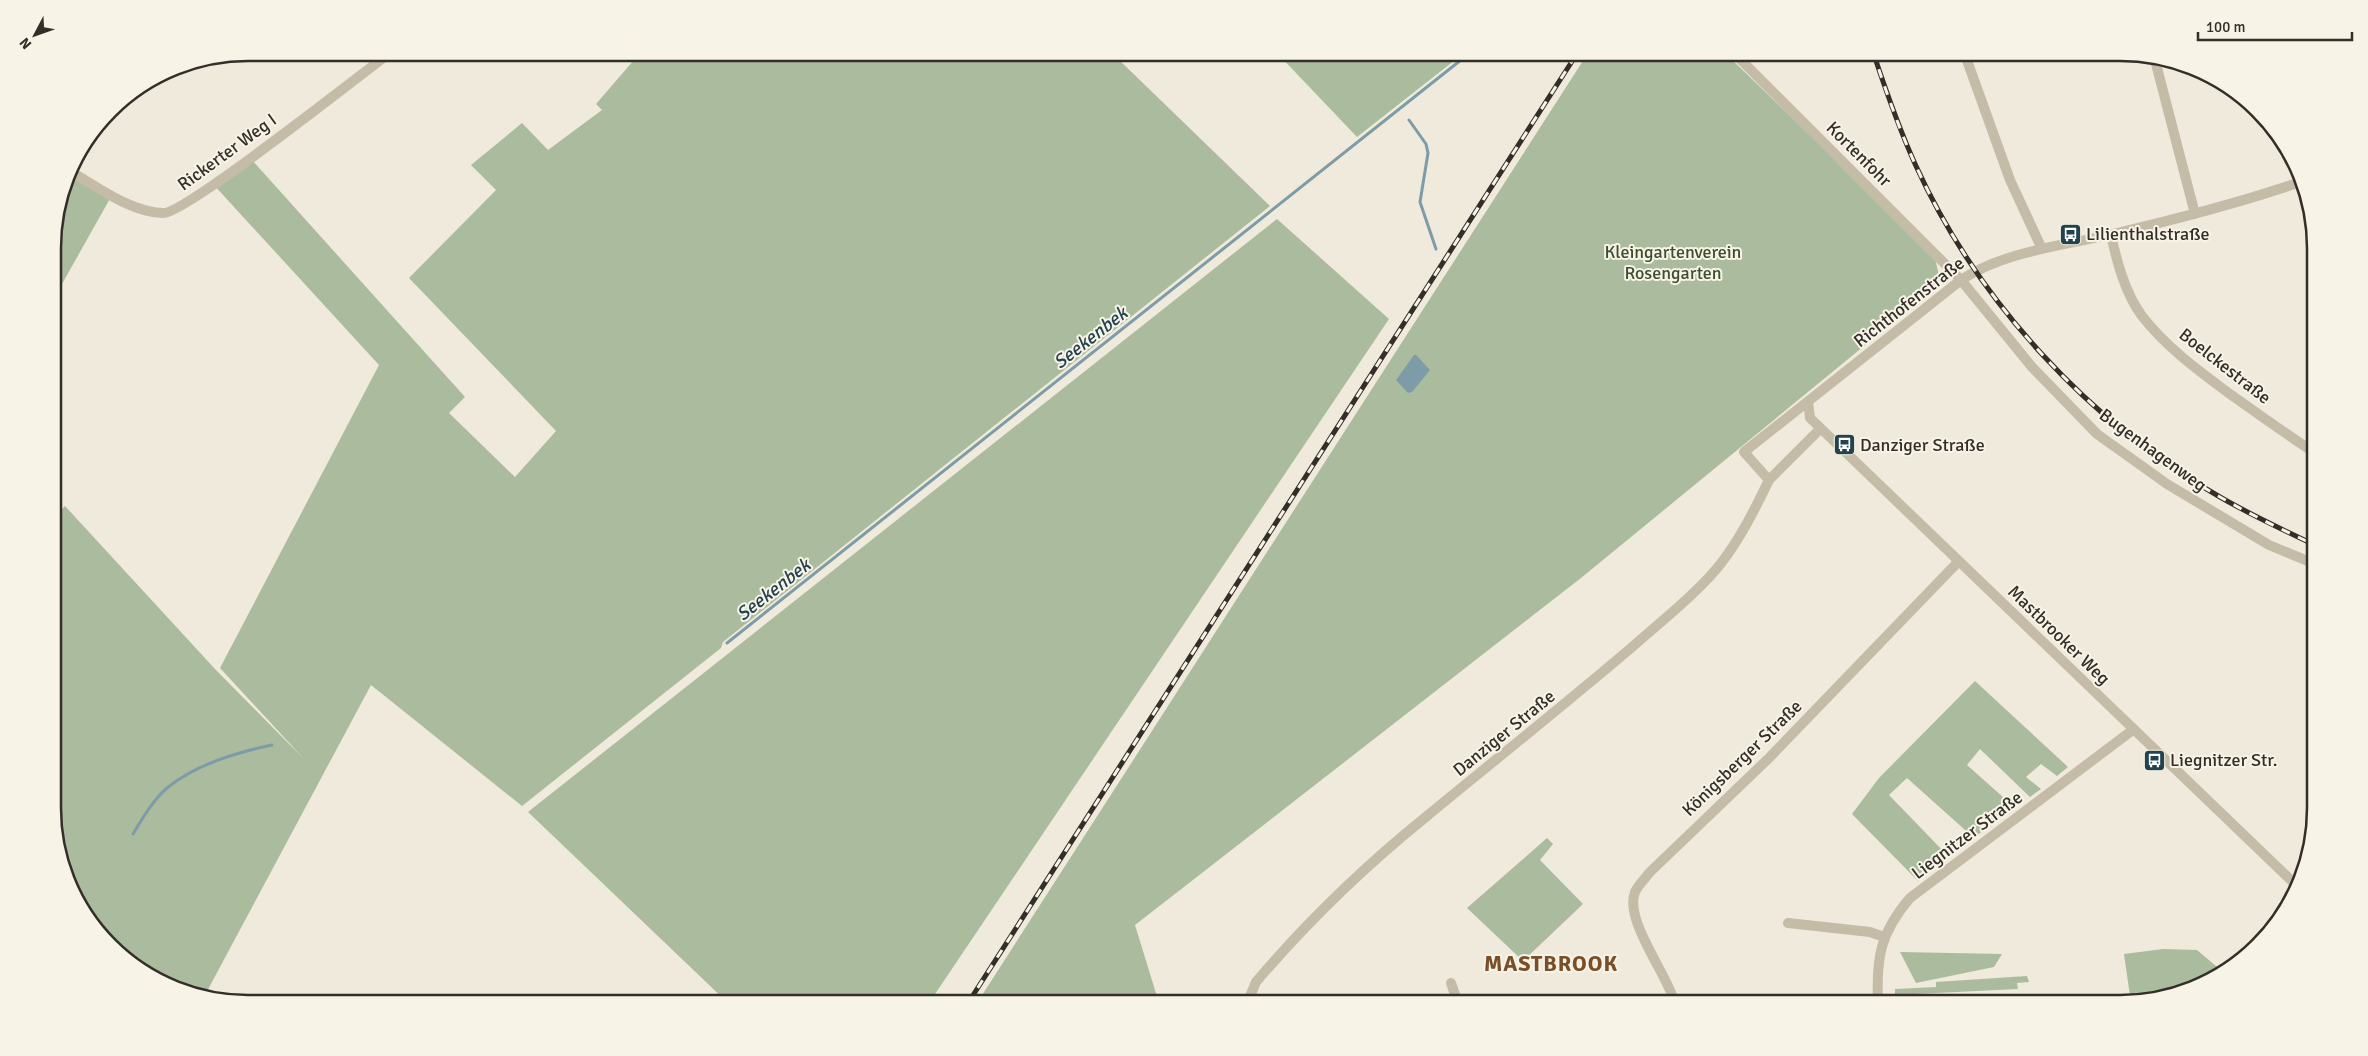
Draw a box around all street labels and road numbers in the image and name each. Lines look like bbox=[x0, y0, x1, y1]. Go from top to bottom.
street label: Rickerter Weg I bbox=[173, 109, 281, 195]
street label: Kortenfohr bbox=[1822, 117, 1897, 192]
street label: Richthofenstraße bbox=[1849, 252, 1969, 352]
street label: Boelckestraße bbox=[2175, 323, 2275, 409]
street label: Bugenhagenweg bbox=[2095, 404, 2211, 496]
street label: Mastbrooker Weg bbox=[2003, 581, 2115, 689]
street label: Danziger Straße bbox=[1449, 685, 1559, 781]
street label: Königsberger Straße bbox=[1677, 695, 1807, 821]
street label: Liegnitzer Straße bbox=[1907, 786, 2027, 884]

